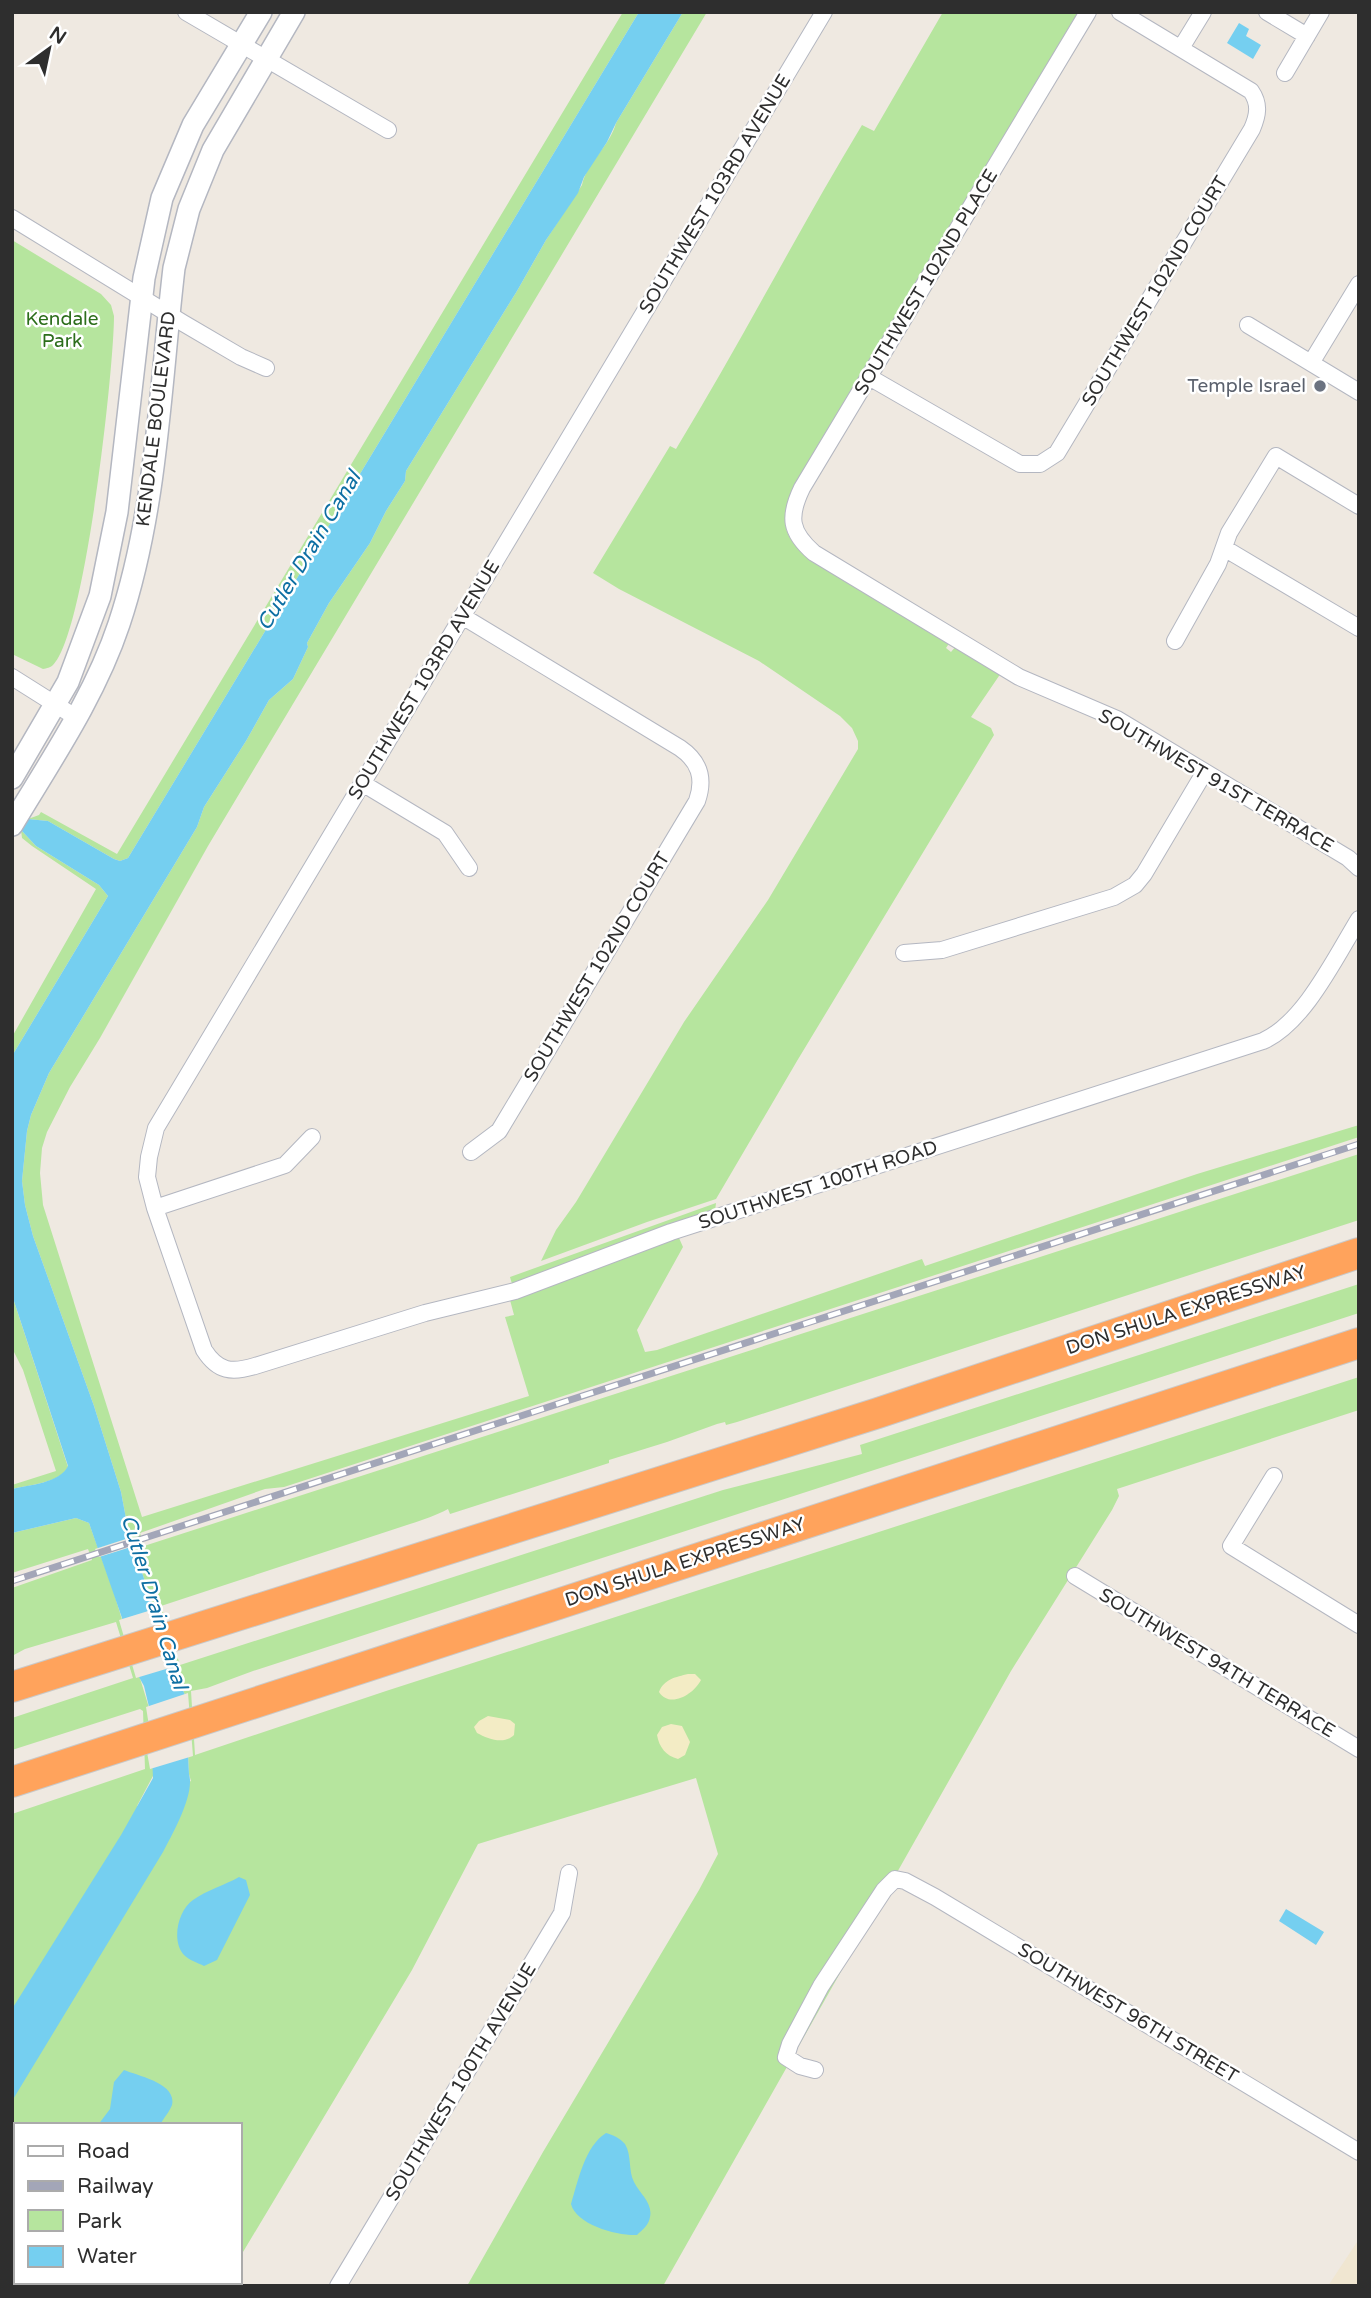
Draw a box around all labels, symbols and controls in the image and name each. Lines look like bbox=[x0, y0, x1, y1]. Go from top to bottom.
north arrow bbox=[14, 14, 84, 84]
text: N bbox=[45, 22, 70, 49]
street label: SOUTHWEST 103RD AVENUE bbox=[635, 70, 795, 318]
street label: SOUTHWEST 102ND PLACE bbox=[850, 165, 1002, 399]
street label: SOUTHWEST 102ND COURT bbox=[1078, 172, 1233, 410]
park label: Kendale Park bbox=[25, 308, 99, 352]
street label: KENDALE BOULEVARD bbox=[132, 310, 180, 528]
place label: Temple Israel bbox=[1187, 375, 1306, 397]
marker: Temple Israel bbox=[1312, 378, 1328, 394]
water label: Cutler Drain Canal bbox=[252, 465, 368, 635]
street label: SOUTHWEST 103RD AVENUE bbox=[344, 556, 504, 804]
street label: SOUTHWEST 91ST TERRACE bbox=[1095, 705, 1337, 857]
street label: SOUTHWEST 102ND COURT bbox=[520, 848, 675, 1086]
street label: SOUTHWEST 100TH ROAD bbox=[696, 1136, 940, 1234]
street label: DON SHULA EXPRESSWAY bbox=[1063, 1261, 1309, 1359]
water label: Cutler Drain Canal bbox=[116, 1512, 193, 1695]
street label: DON SHULA EXPRESSWAY bbox=[562, 1513, 808, 1611]
street label: SOUTHWEST 94TH TERRACE bbox=[1095, 1584, 1339, 1742]
street label: SOUTHWEST 96TH STREET bbox=[1014, 1938, 1242, 2088]
street label: SOUTHWEST 100TH AVENUE bbox=[381, 1959, 541, 2205]
legend bbox=[14, 2123, 242, 2284]
text: Road bbox=[77, 2139, 130, 2164]
text: Railway bbox=[77, 2174, 154, 2199]
text: Park bbox=[77, 2209, 122, 2234]
text: Water bbox=[77, 2244, 137, 2269]

